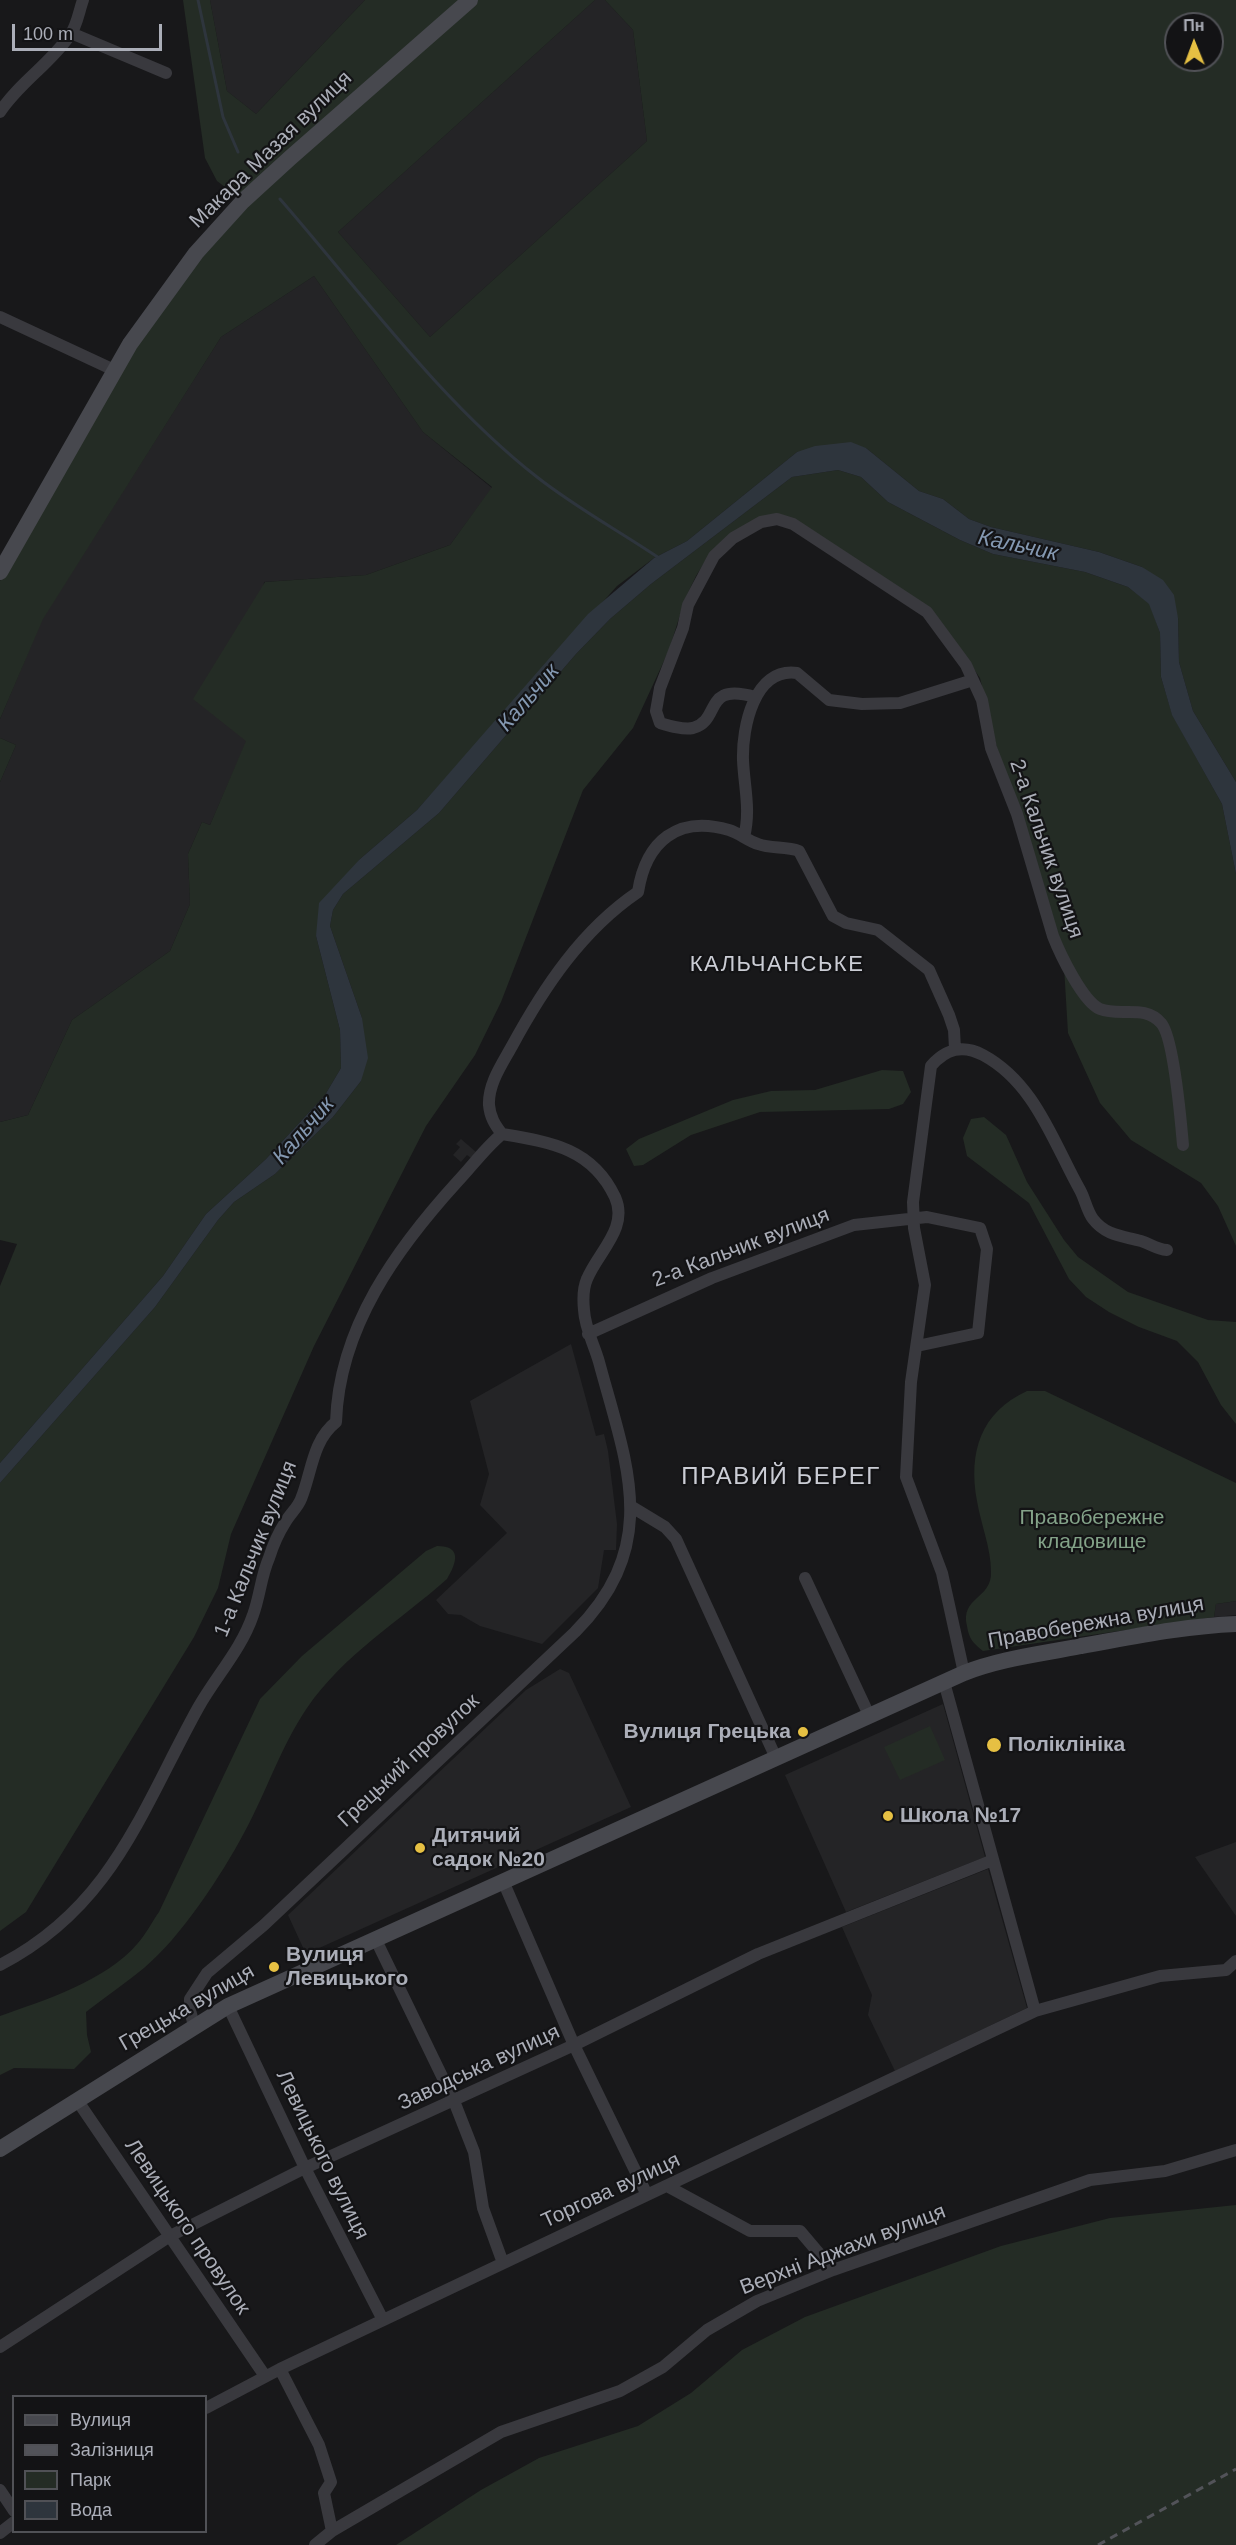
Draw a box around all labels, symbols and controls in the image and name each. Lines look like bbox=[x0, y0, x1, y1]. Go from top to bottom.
scale bar bbox=[15, 12, 165, 50]
north arrow bbox=[1164, 12, 1224, 72]
text: Пн bbox=[1183, 17, 1204, 34]
text: 100 m bbox=[23, 24, 73, 44]
street label: Макара Мазая вулиця bbox=[185, 66, 357, 234]
water label: Кальчик bbox=[976, 525, 1060, 567]
water label: Кальчик bbox=[492, 659, 566, 737]
street label: 2-а Кальчик вулиця bbox=[1004, 756, 1088, 942]
district label: КАЛЬЧАНСЬКЕ bbox=[690, 952, 864, 978]
water label: Кальчик bbox=[267, 1092, 341, 1170]
street label: 2-а Кальчик вулиця bbox=[649, 1203, 833, 1293]
street label: 1-а Кальчик вулиця bbox=[209, 1457, 303, 1641]
district label: ПРАВИЙ БЕРЕГ bbox=[681, 1463, 881, 1491]
park label: Правобережне кладовище bbox=[1020, 1505, 1164, 1555]
street label: Правобережна вулиця bbox=[986, 1592, 1206, 1654]
street label: Грецький провулок bbox=[333, 1689, 485, 1833]
place label: Вулиця Грецька bbox=[624, 1719, 791, 1745]
marker: Вулиця Грецька bbox=[796, 1725, 810, 1739]
place label: Поліклініка bbox=[1008, 1732, 1125, 1758]
marker: Поліклініка bbox=[985, 1736, 1003, 1754]
place label: Школа №17 bbox=[900, 1803, 1021, 1829]
marker: Школа №17 bbox=[881, 1809, 895, 1823]
place label: Дитячий садок №20 bbox=[432, 1823, 545, 1873]
marker: Дитячий садок №20 bbox=[413, 1841, 427, 1855]
place label: Вулиця Левицького bbox=[286, 1942, 408, 1992]
street label: Грецька вулиця bbox=[115, 1959, 259, 2057]
marker: Вулиця Левицького bbox=[267, 1960, 281, 1974]
street label: Заводська вулиця bbox=[394, 2020, 564, 2116]
street label: Левицького вулиця bbox=[270, 2066, 374, 2244]
street label: Левицького провулок bbox=[119, 2135, 255, 2319]
street label: Торгова вулиця bbox=[538, 2148, 684, 2234]
street label: Верхні Аджахи вулиця bbox=[737, 2199, 949, 2301]
legend bbox=[12, 2395, 207, 2533]
text: Вулиця bbox=[70, 2410, 131, 2430]
text: Залізниця bbox=[70, 2440, 154, 2460]
text: Парк bbox=[70, 2470, 111, 2490]
text: Вода bbox=[70, 2500, 112, 2520]

